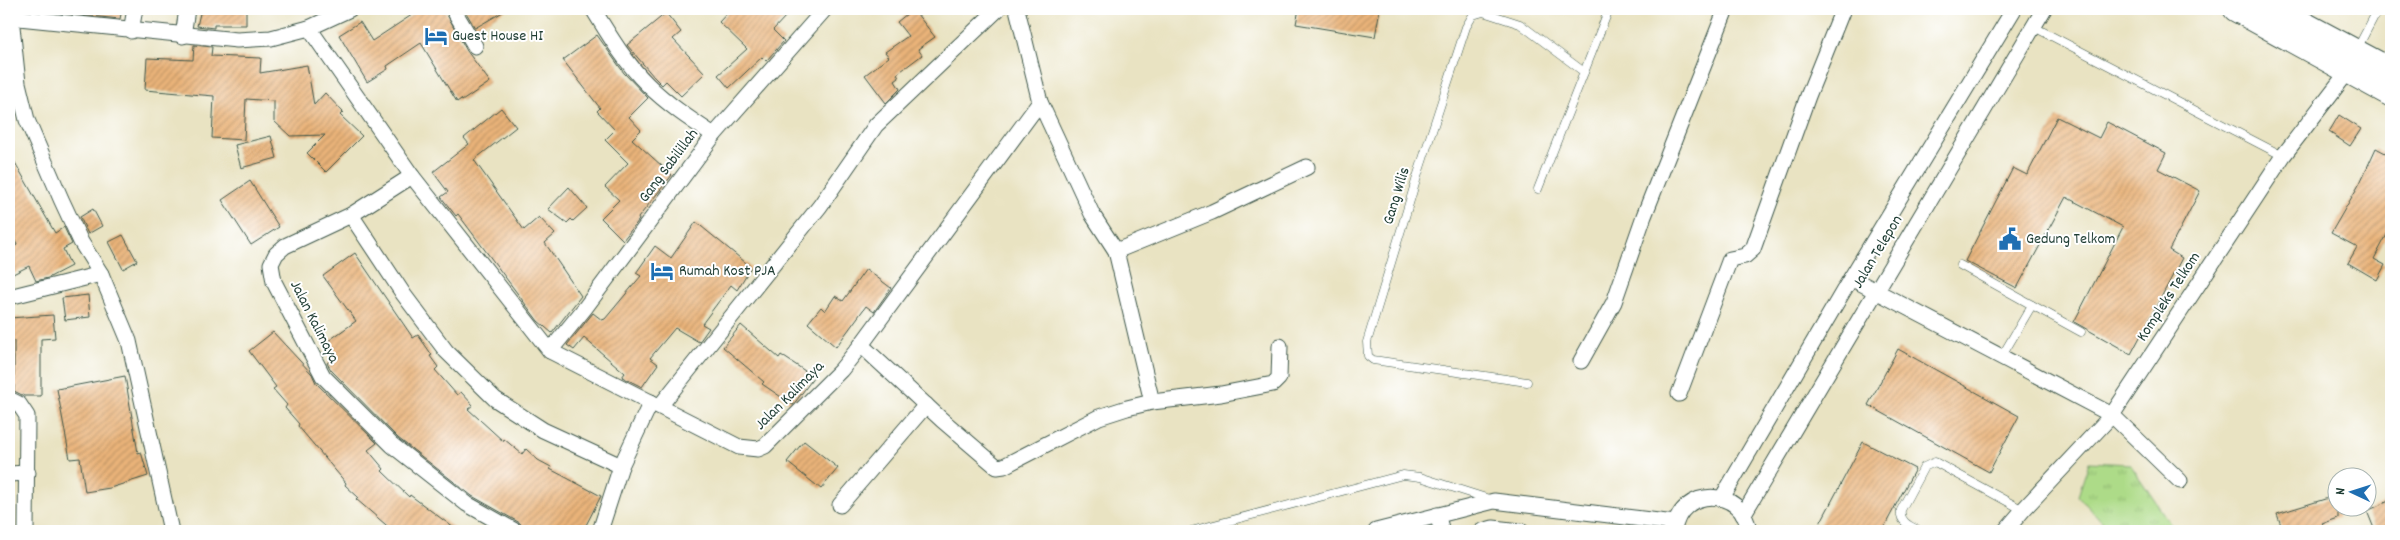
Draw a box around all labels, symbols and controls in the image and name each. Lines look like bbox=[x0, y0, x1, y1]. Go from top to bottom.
hotel icon: Guest House HI bbox=[423, 23, 449, 49]
place label: Guest House HI bbox=[452, 25, 543, 48]
street label: Gang Sabilillah bbox=[634, 124, 704, 208]
street label: Gang Wilis bbox=[1377, 164, 1417, 228]
street label: Jalan Telepon bbox=[1847, 211, 1909, 293]
public building icon: Gedung Telkom bbox=[1997, 226, 2023, 252]
place label: Gedung Telkom bbox=[2026, 228, 2116, 251]
street label: Kompleks Telkom bbox=[2131, 248, 2207, 346]
hotel icon: Rumah Kost PJA bbox=[649, 258, 675, 284]
place label: Rumah Kost PJA bbox=[679, 260, 776, 283]
street label: Jalan Kalimaya bbox=[283, 277, 345, 368]
street label: Jalan Kalimaya bbox=[750, 356, 830, 436]
north arrow bbox=[2328, 468, 2378, 518]
text: N bbox=[2331, 487, 2351, 495]

